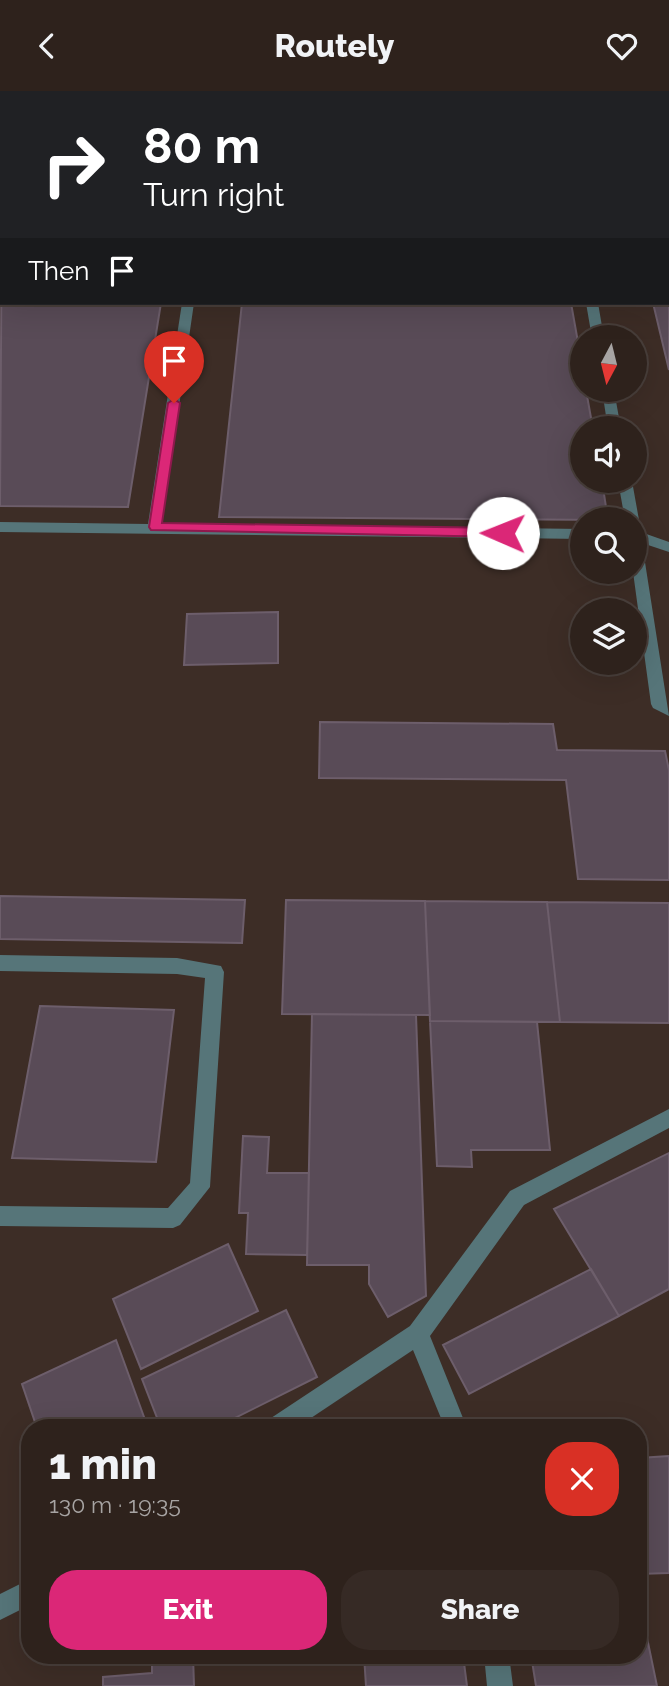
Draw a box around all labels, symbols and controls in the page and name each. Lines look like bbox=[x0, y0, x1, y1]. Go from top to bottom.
icon: back bbox=[28, 27, 66, 65]
text: Routely bbox=[275, 27, 394, 64]
icon: heart bbox=[603, 27, 641, 65]
text: 80 m bbox=[143, 117, 260, 174]
icon: right bbox=[28, 119, 119, 210]
text: Turn right bbox=[143, 176, 284, 213]
icon: arrive bbox=[103, 252, 141, 290]
text: Then bbox=[28, 256, 89, 286]
north arrow bbox=[570, 325, 648, 403]
map controls bbox=[570, 325, 647, 675]
pin bbox=[144, 331, 204, 403]
icon: arrive bbox=[155, 342, 193, 380]
button: sound bbox=[570, 416, 647, 493]
position arrow bbox=[466, 496, 540, 570]
button: search bbox=[570, 507, 647, 584]
button: layers bbox=[570, 598, 647, 675]
text: 1 min bbox=[49, 1440, 157, 1489]
button: close bbox=[545, 1442, 619, 1516]
text: 130 m · 19:35 bbox=[49, 1491, 181, 1518]
button: Exit bbox=[49, 1570, 327, 1650]
button: Share bbox=[341, 1570, 619, 1650]

